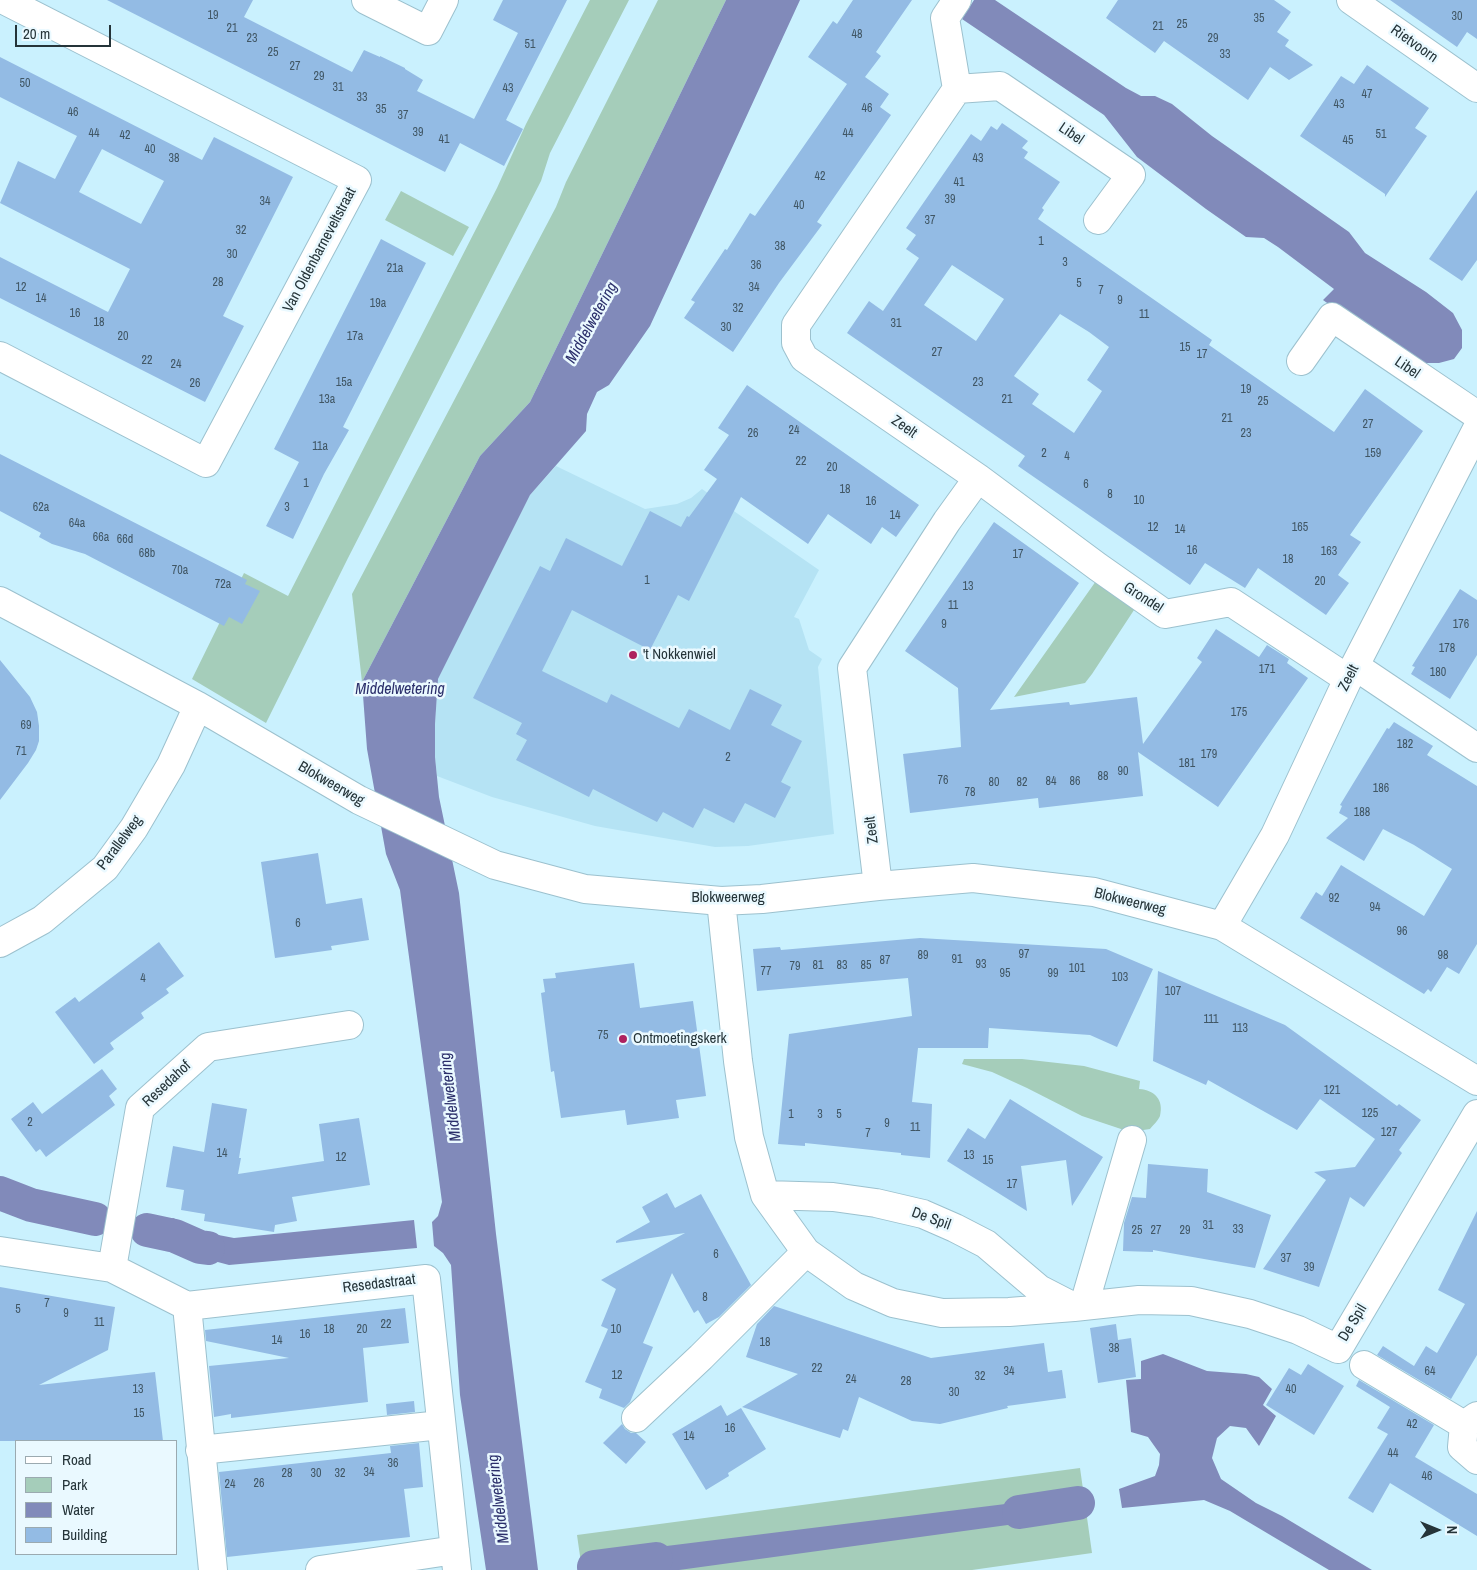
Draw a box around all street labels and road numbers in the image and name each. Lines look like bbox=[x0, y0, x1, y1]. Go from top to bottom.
street label: Rietvoorn bbox=[1387, 21, 1441, 67]
street label: Libel bbox=[1055, 119, 1087, 149]
street label: Van Oldenbarneveltstraat bbox=[280, 185, 360, 315]
street label: Libel bbox=[1391, 353, 1423, 383]
street label: Zeelt bbox=[888, 412, 920, 442]
street label: Grondel bbox=[1120, 579, 1166, 617]
street label: Zeelt bbox=[1335, 662, 1363, 694]
street label: Blokweerweg bbox=[295, 758, 367, 810]
street label: Parallelweg bbox=[94, 812, 146, 874]
street label: Zeelt bbox=[861, 815, 883, 845]
street label: Blokweerweg bbox=[1092, 884, 1168, 920]
street label: Blokweerweg bbox=[691, 889, 765, 907]
street label: Resedahof bbox=[139, 1057, 195, 1111]
street label: De Spil bbox=[909, 1204, 953, 1234]
street label: Resedastraat bbox=[342, 1271, 416, 1297]
street label: De Spil bbox=[1335, 1301, 1371, 1345]

